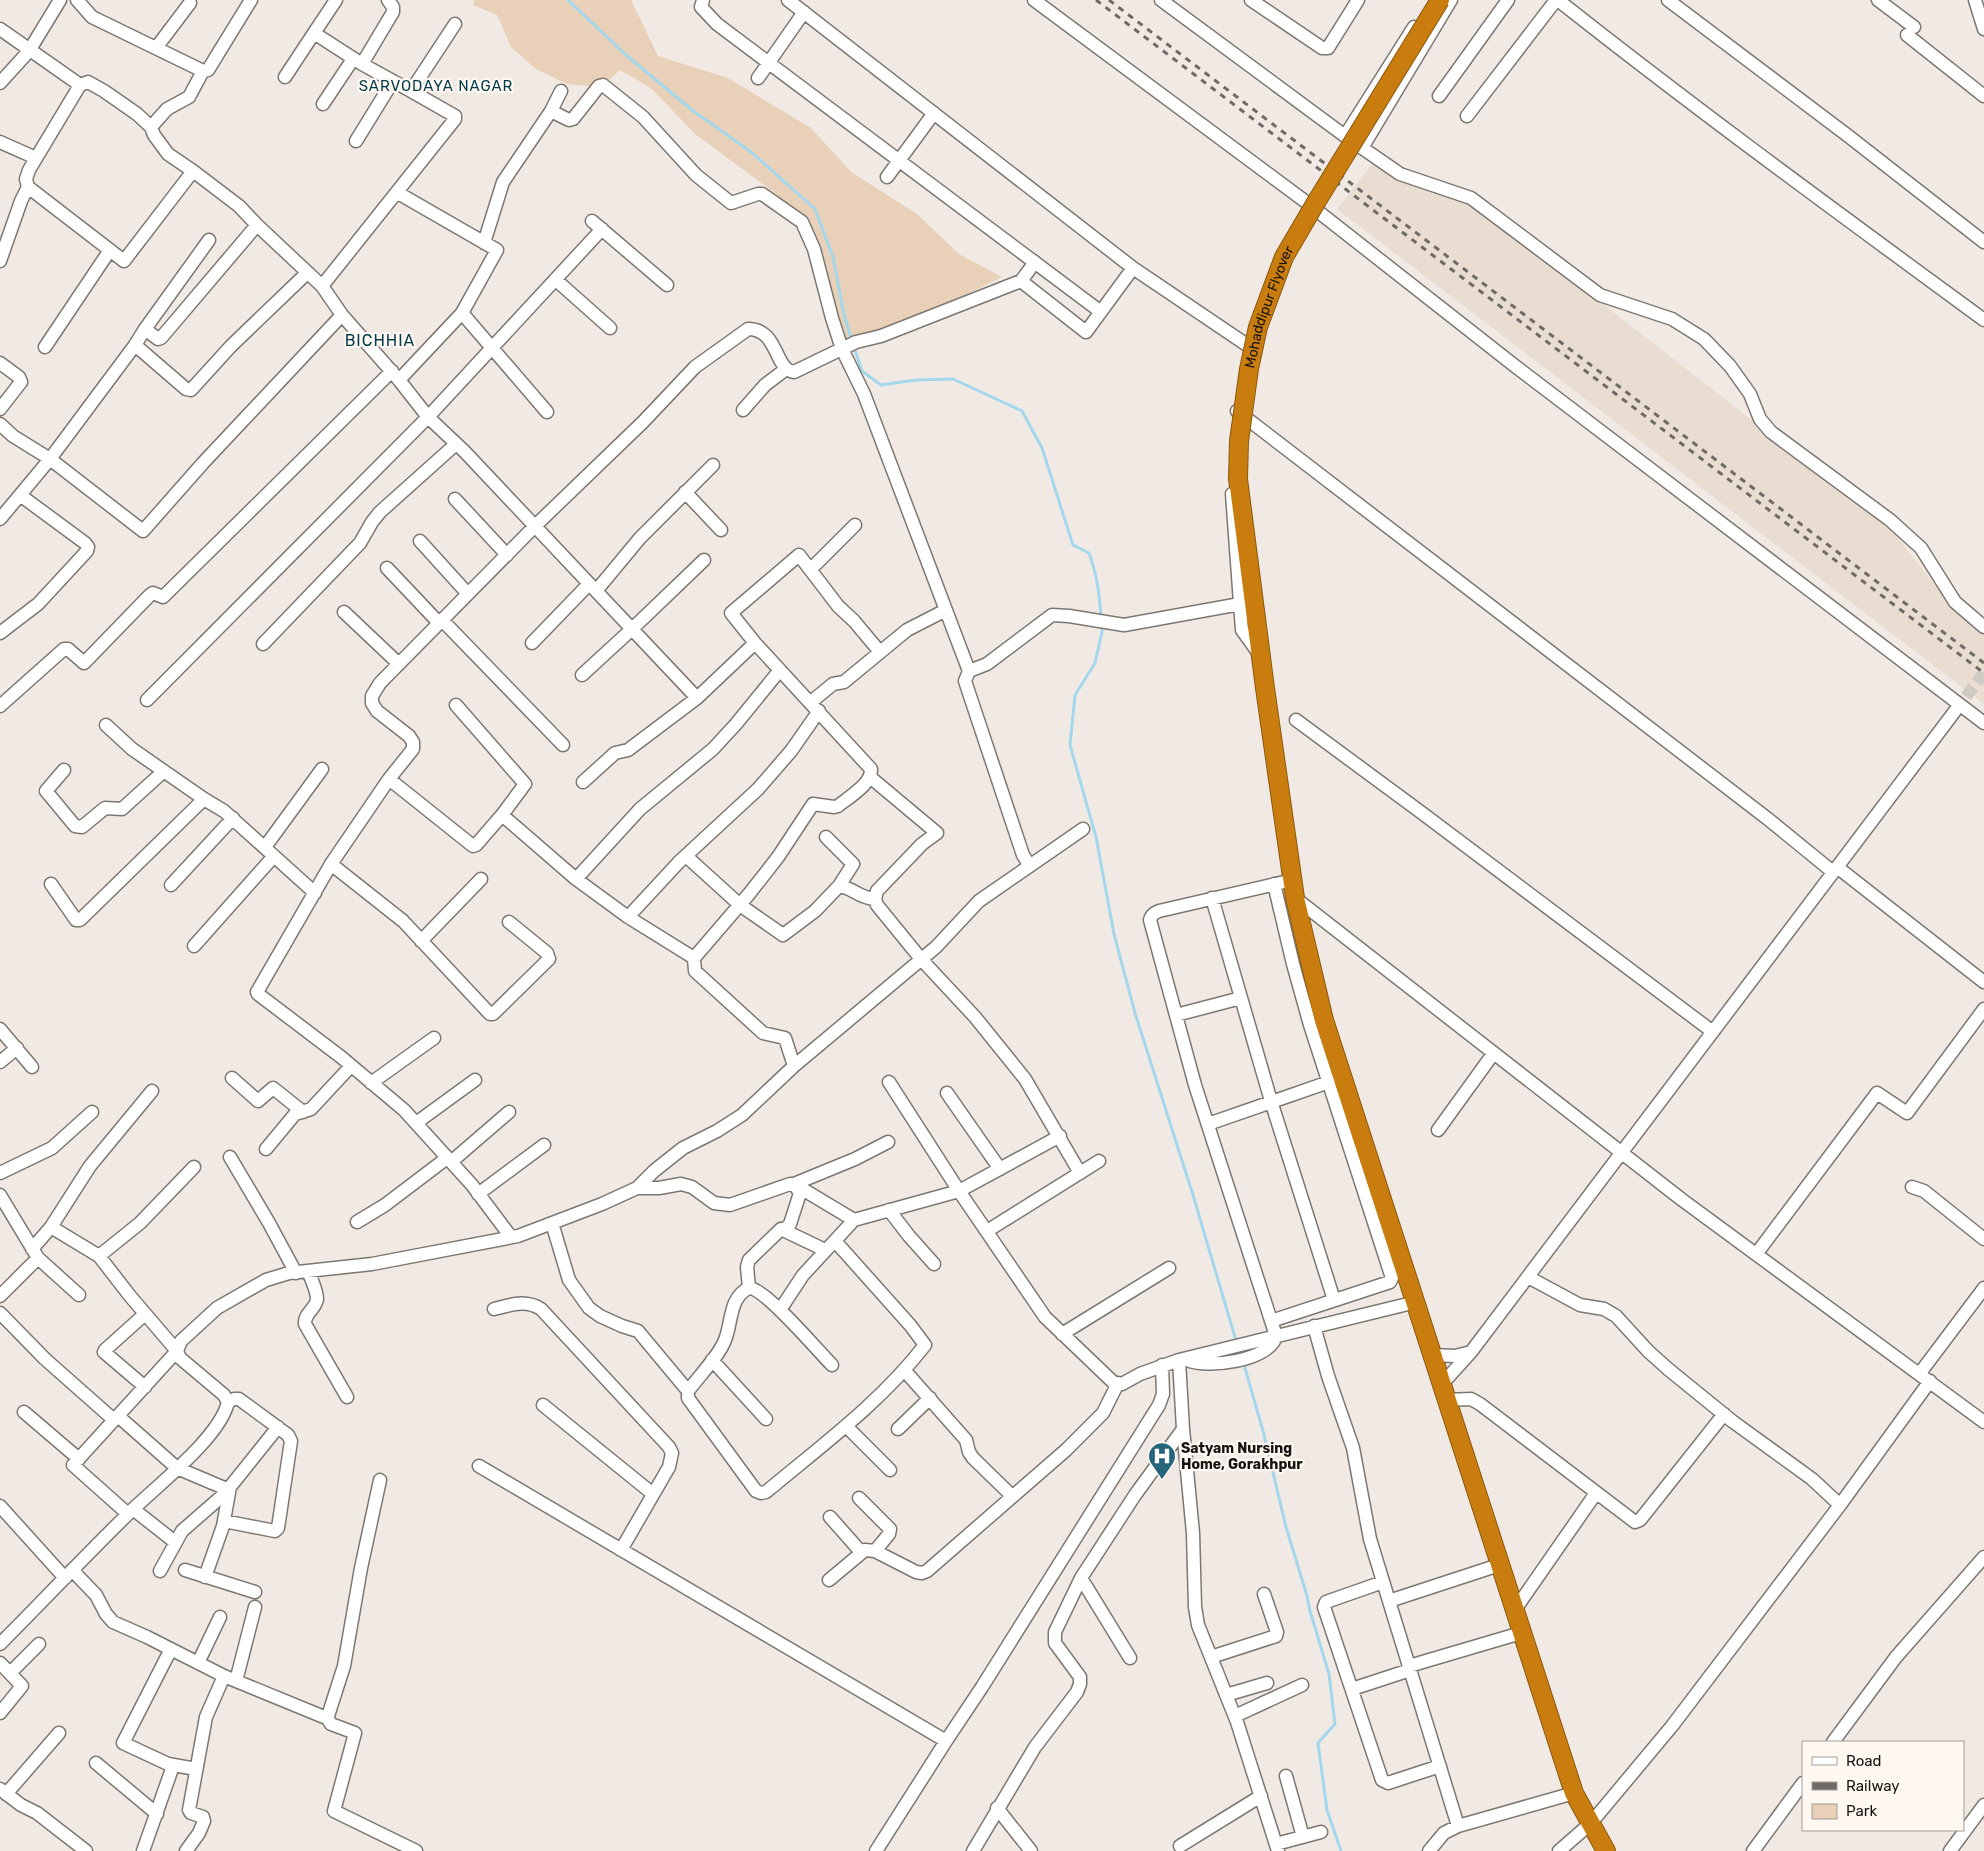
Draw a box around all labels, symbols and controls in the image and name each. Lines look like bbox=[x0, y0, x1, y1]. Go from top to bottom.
district label: SARVODAYA NAGAR bbox=[359, 77, 513, 95]
street label: Mohaddipur Flyover bbox=[1241, 242, 1298, 370]
district label: BICHHIA bbox=[345, 331, 415, 350]
place label: Satyam Nursing Home, Gorakhpur bbox=[1181, 1440, 1303, 1473]
hospital icon: Satyam Nursing Home, Gorakhpur bbox=[1147, 1441, 1177, 1480]
legend bbox=[1802, 1741, 1964, 1831]
text: Road bbox=[1846, 1752, 1882, 1770]
text: Railway bbox=[1846, 1777, 1900, 1795]
text: Park bbox=[1846, 1802, 1877, 1820]

